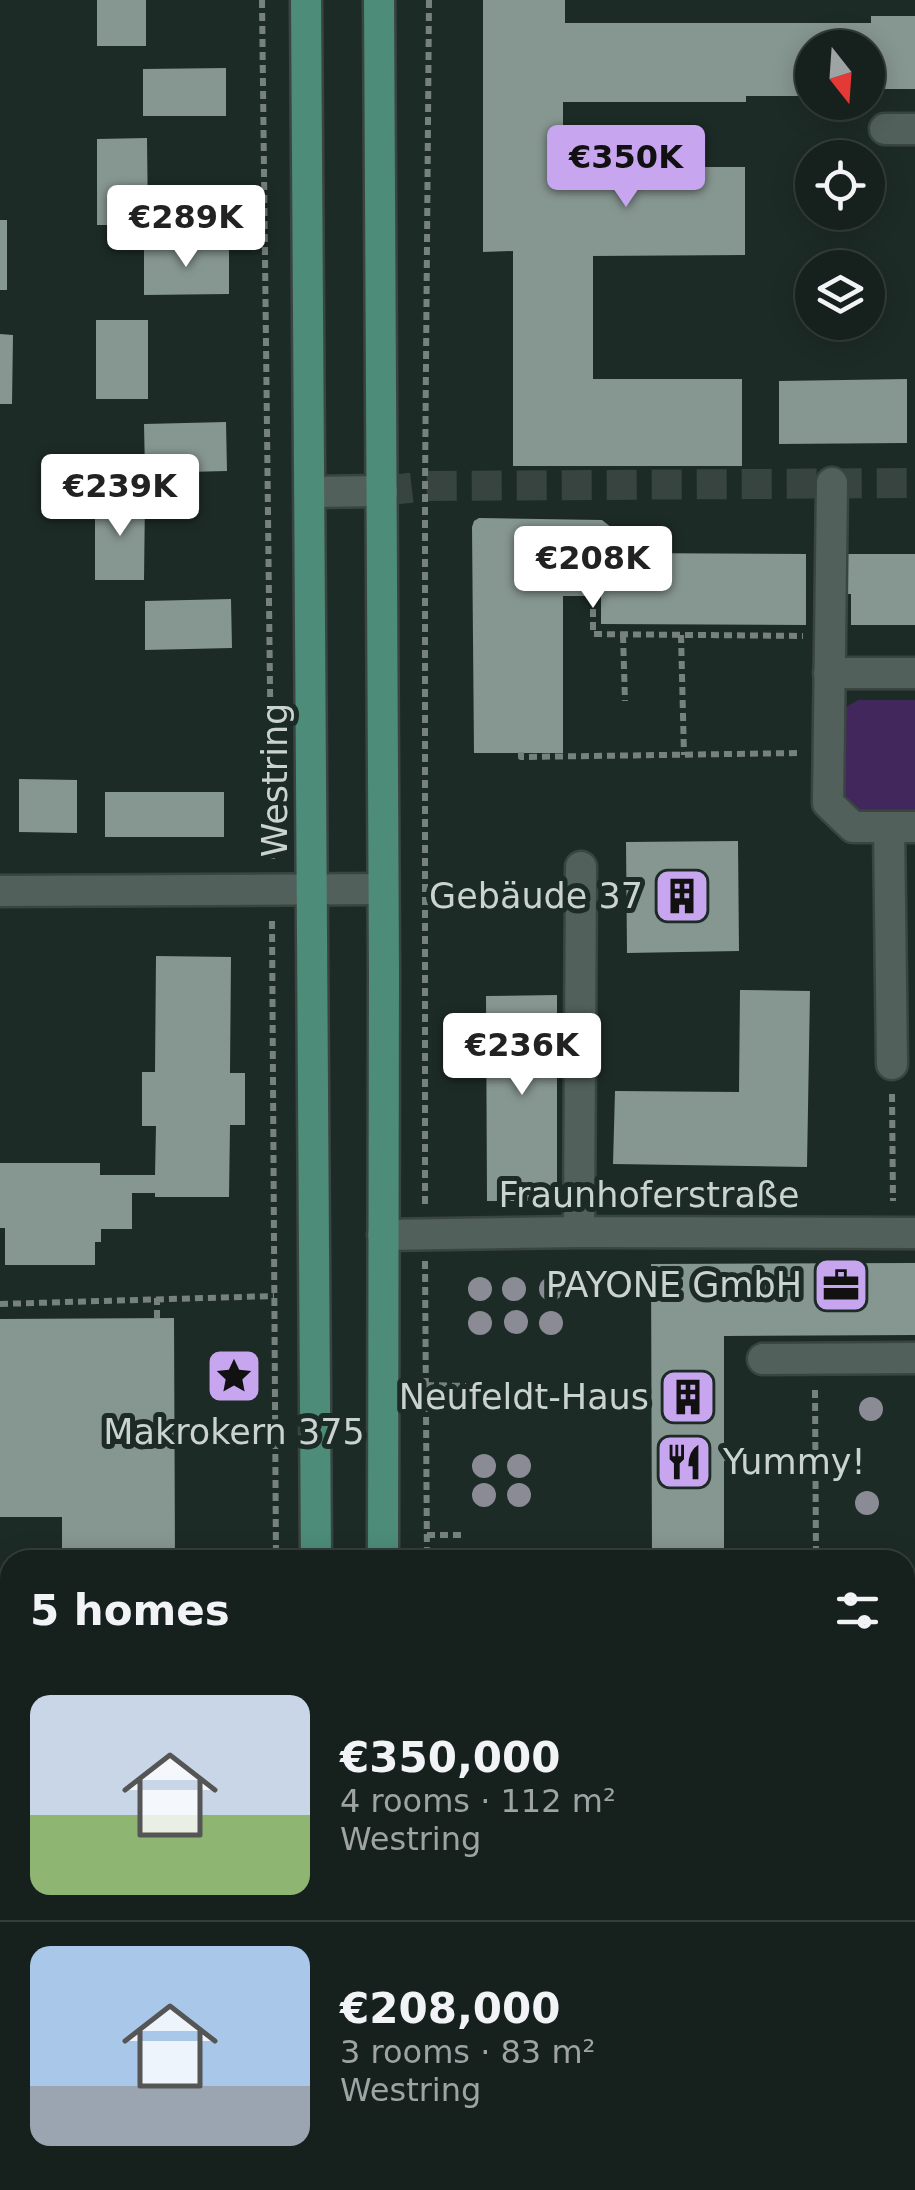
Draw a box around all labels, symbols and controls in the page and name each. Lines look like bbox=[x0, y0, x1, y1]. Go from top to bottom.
north arrow bbox=[795, 30, 885, 120]
map controls bbox=[795, 30, 885, 340]
pin: €350K bbox=[556, 125, 696, 210]
text: €350K bbox=[569, 138, 683, 176]
button: locate bbox=[795, 140, 885, 230]
pin: €289K bbox=[116, 185, 256, 270]
text: €289K bbox=[129, 198, 243, 236]
button: layers bbox=[795, 250, 885, 340]
pin: €239K bbox=[50, 454, 190, 539]
text: €239K bbox=[63, 467, 177, 505]
pin: €208K bbox=[523, 526, 663, 611]
text: €208K bbox=[536, 539, 650, 577]
street label: Westring bbox=[255, 703, 295, 857]
building icon: Gebäude 37 bbox=[652, 866, 712, 926]
place label: Gebäude 37 bbox=[429, 876, 643, 916]
pin: €236K bbox=[452, 1013, 592, 1098]
text: €236K bbox=[465, 1026, 579, 1064]
street label: Fraunhoferstraße bbox=[498, 1175, 800, 1215]
office icon: PAYONE GmbH bbox=[811, 1255, 871, 1315]
place label: PAYONE GmbH bbox=[546, 1265, 802, 1305]
place icon: Makrokern 375 bbox=[204, 1346, 264, 1406]
building icon: Neufeldt-Haus bbox=[658, 1367, 718, 1427]
place label: Neufeldt-Haus bbox=[399, 1377, 649, 1417]
place label: Makrokern 375 bbox=[103, 1412, 365, 1452]
restaurant icon: Yummy! bbox=[654, 1432, 714, 1492]
place label: Yummy! bbox=[722, 1442, 865, 1482]
icon: filters bbox=[830, 1583, 885, 1638]
text: 5 homes bbox=[30, 1586, 230, 1635]
text: €350,000 bbox=[340, 1733, 561, 1782]
icon: home bbox=[110, 1735, 230, 1855]
text: 4 rooms · 112 m² bbox=[340, 1782, 616, 1820]
text: Westring bbox=[340, 1820, 481, 1858]
text: €208,000 bbox=[340, 1984, 561, 2033]
icon: home bbox=[110, 1986, 230, 2106]
text: 3 rooms · 83 m² bbox=[340, 2033, 595, 2071]
text: Westring bbox=[340, 2071, 481, 2109]

